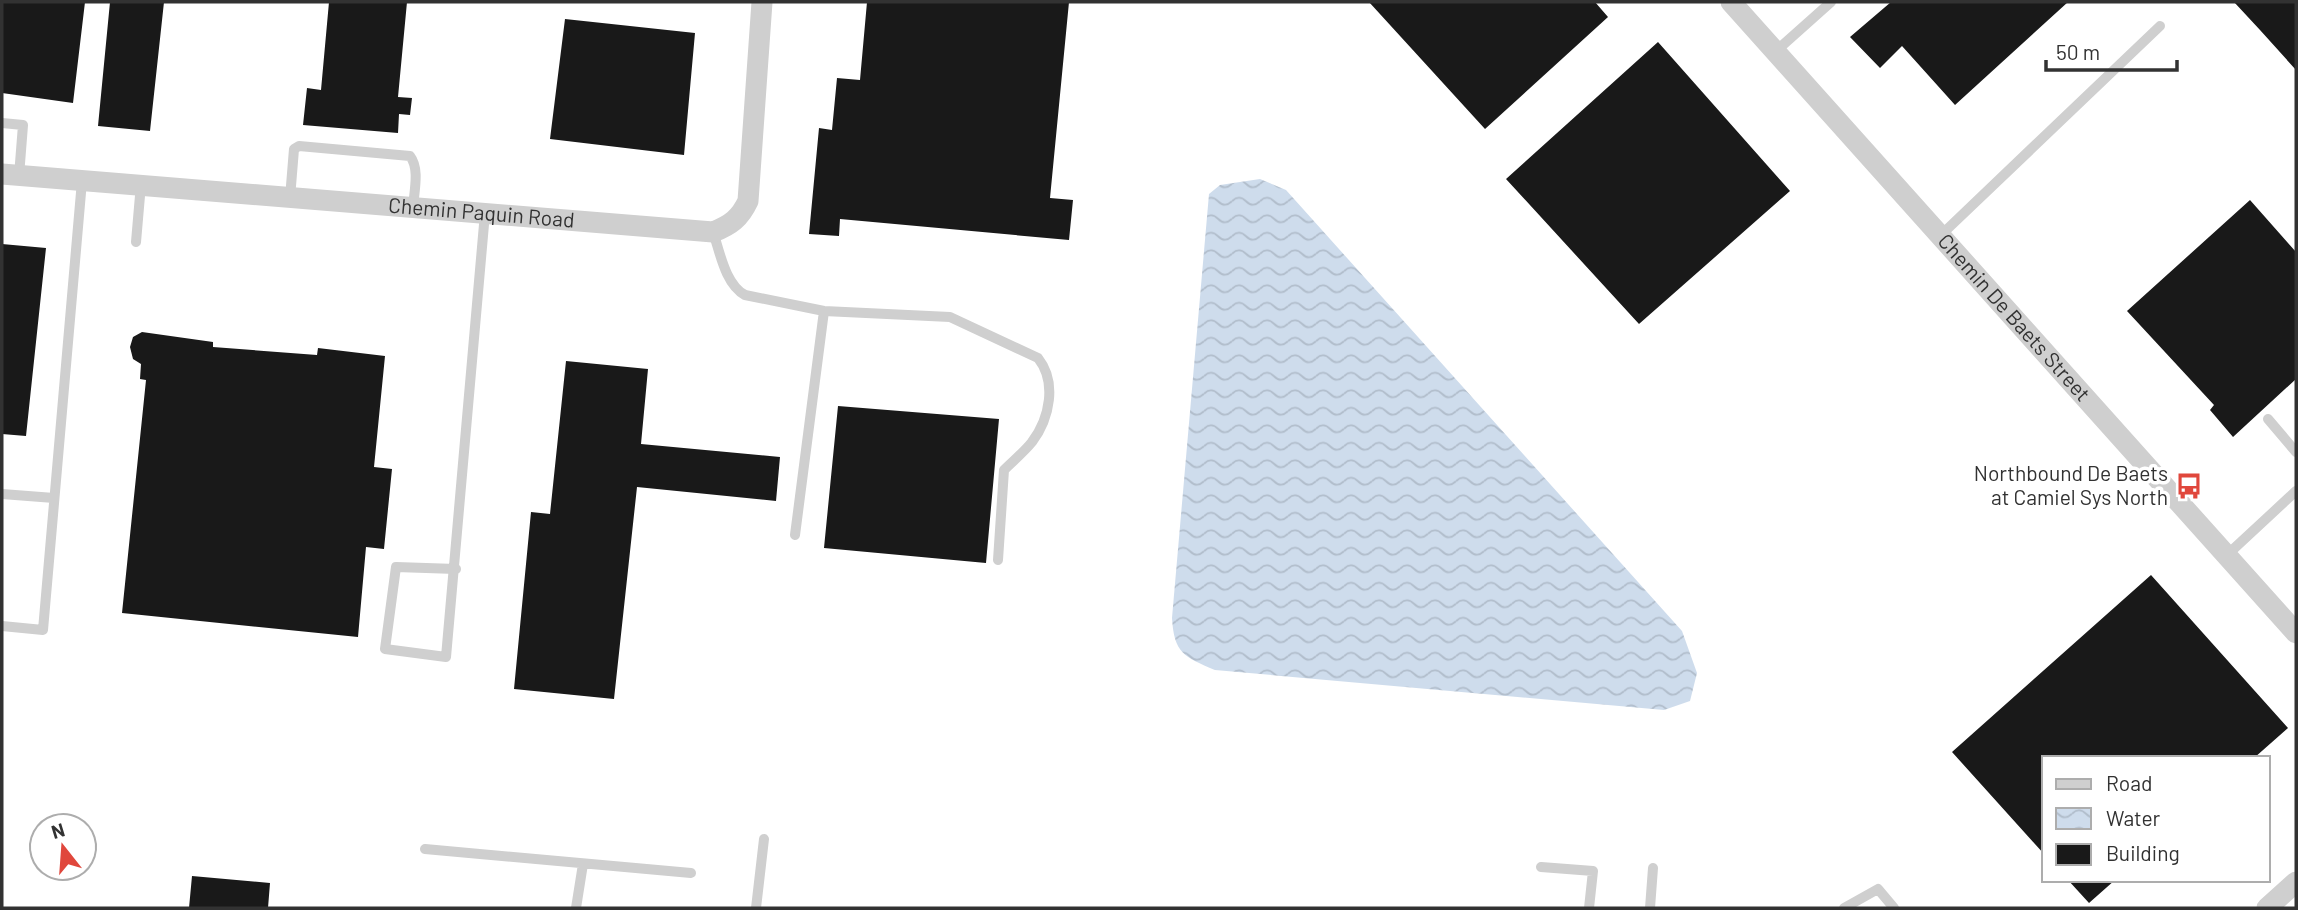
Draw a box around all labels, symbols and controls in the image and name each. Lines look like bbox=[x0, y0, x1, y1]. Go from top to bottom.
scale bar bbox=[2046, 28, 2177, 72]
text: 50 m bbox=[2056, 39, 2100, 64]
street label: Chemin Paquin Road bbox=[387, 192, 576, 232]
street label: Chemin De Baets Street bbox=[1934, 228, 2096, 406]
place label: Northbound De Baets at Camiel Sys North bbox=[1974, 460, 2168, 509]
bus stop icon: Northbound De Baets at Camiel Sys North bbox=[2174, 471, 2204, 501]
legend bbox=[2042, 756, 2270, 882]
text: Road bbox=[2106, 770, 2152, 795]
text: Water bbox=[2106, 805, 2161, 830]
north arrow bbox=[28, 812, 98, 882]
text: N bbox=[48, 817, 67, 843]
text: Building bbox=[2106, 840, 2180, 865]

